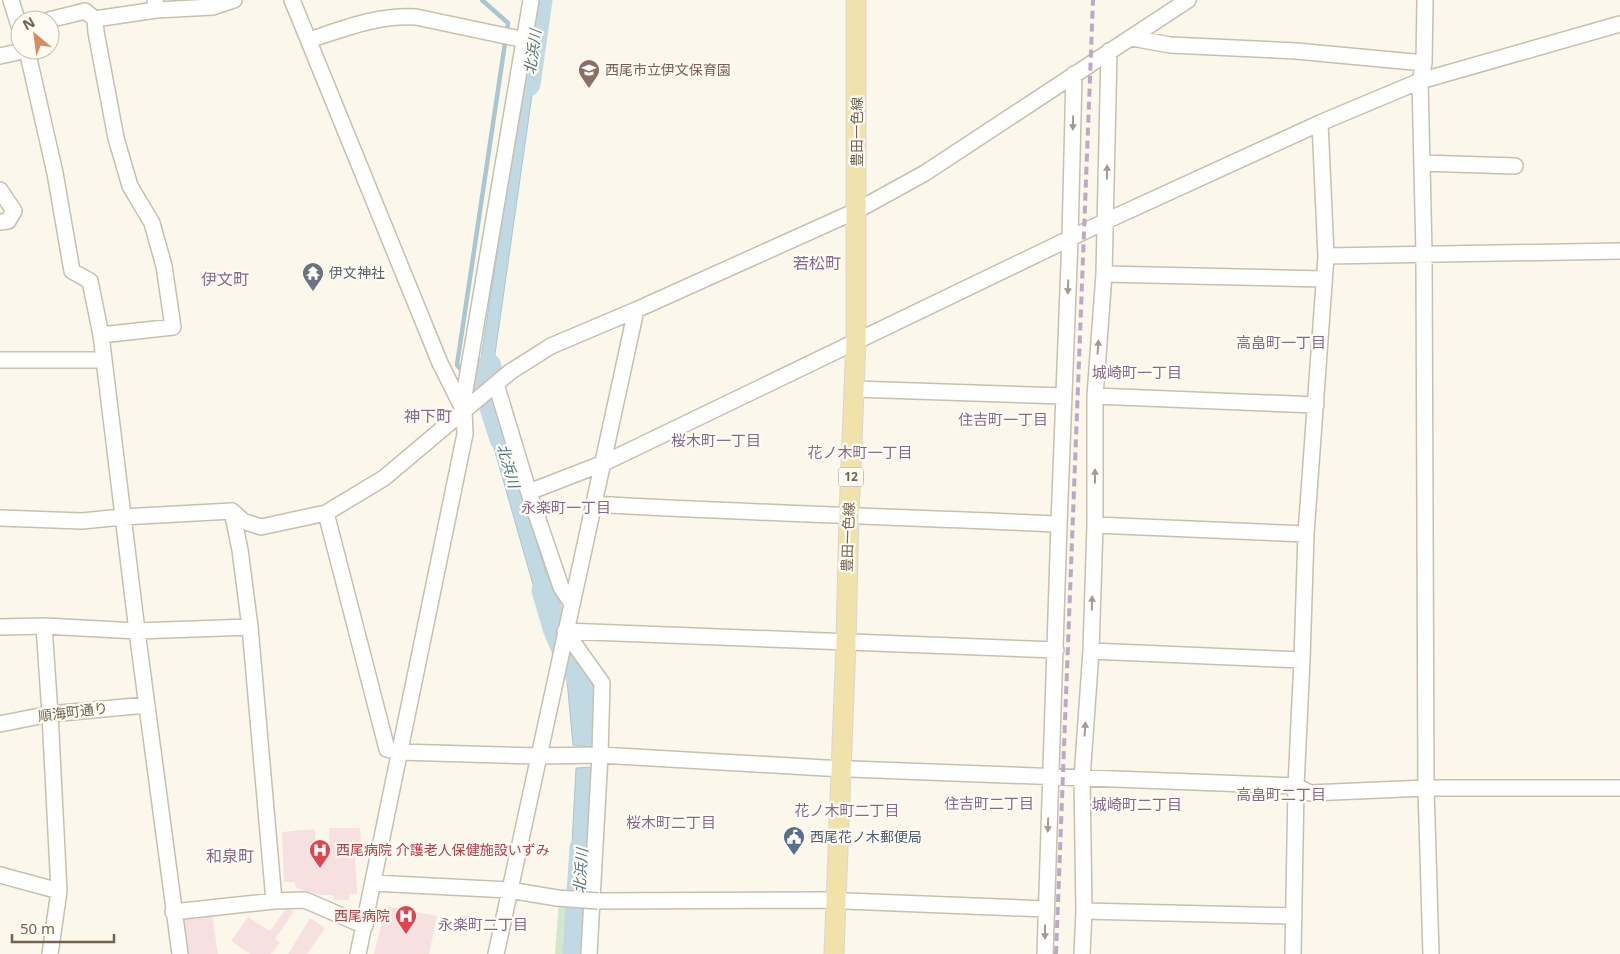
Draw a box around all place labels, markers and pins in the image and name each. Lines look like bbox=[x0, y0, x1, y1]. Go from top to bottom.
school or university icon: 西尾市立伊文保育園 bbox=[577, 58, 601, 89]
place label: 西尾市立伊文保育園 bbox=[605, 60, 731, 79]
temple icon: 伊文神社 bbox=[301, 261, 325, 292]
place label: 伊文神社 bbox=[329, 263, 385, 282]
public building icon: 西尾花ノ木郵便局 bbox=[782, 825, 806, 856]
place label: 西尾花ノ木郵便局 bbox=[810, 827, 922, 846]
hospital icon: 西尾病院 介護老人保健施設いずみ bbox=[308, 838, 332, 869]
place label: 西尾病院 介護老人保健施設いずみ bbox=[336, 840, 550, 859]
hospital icon: 西尾病院 bbox=[394, 904, 418, 935]
place label: 西尾病院 bbox=[334, 906, 390, 925]

